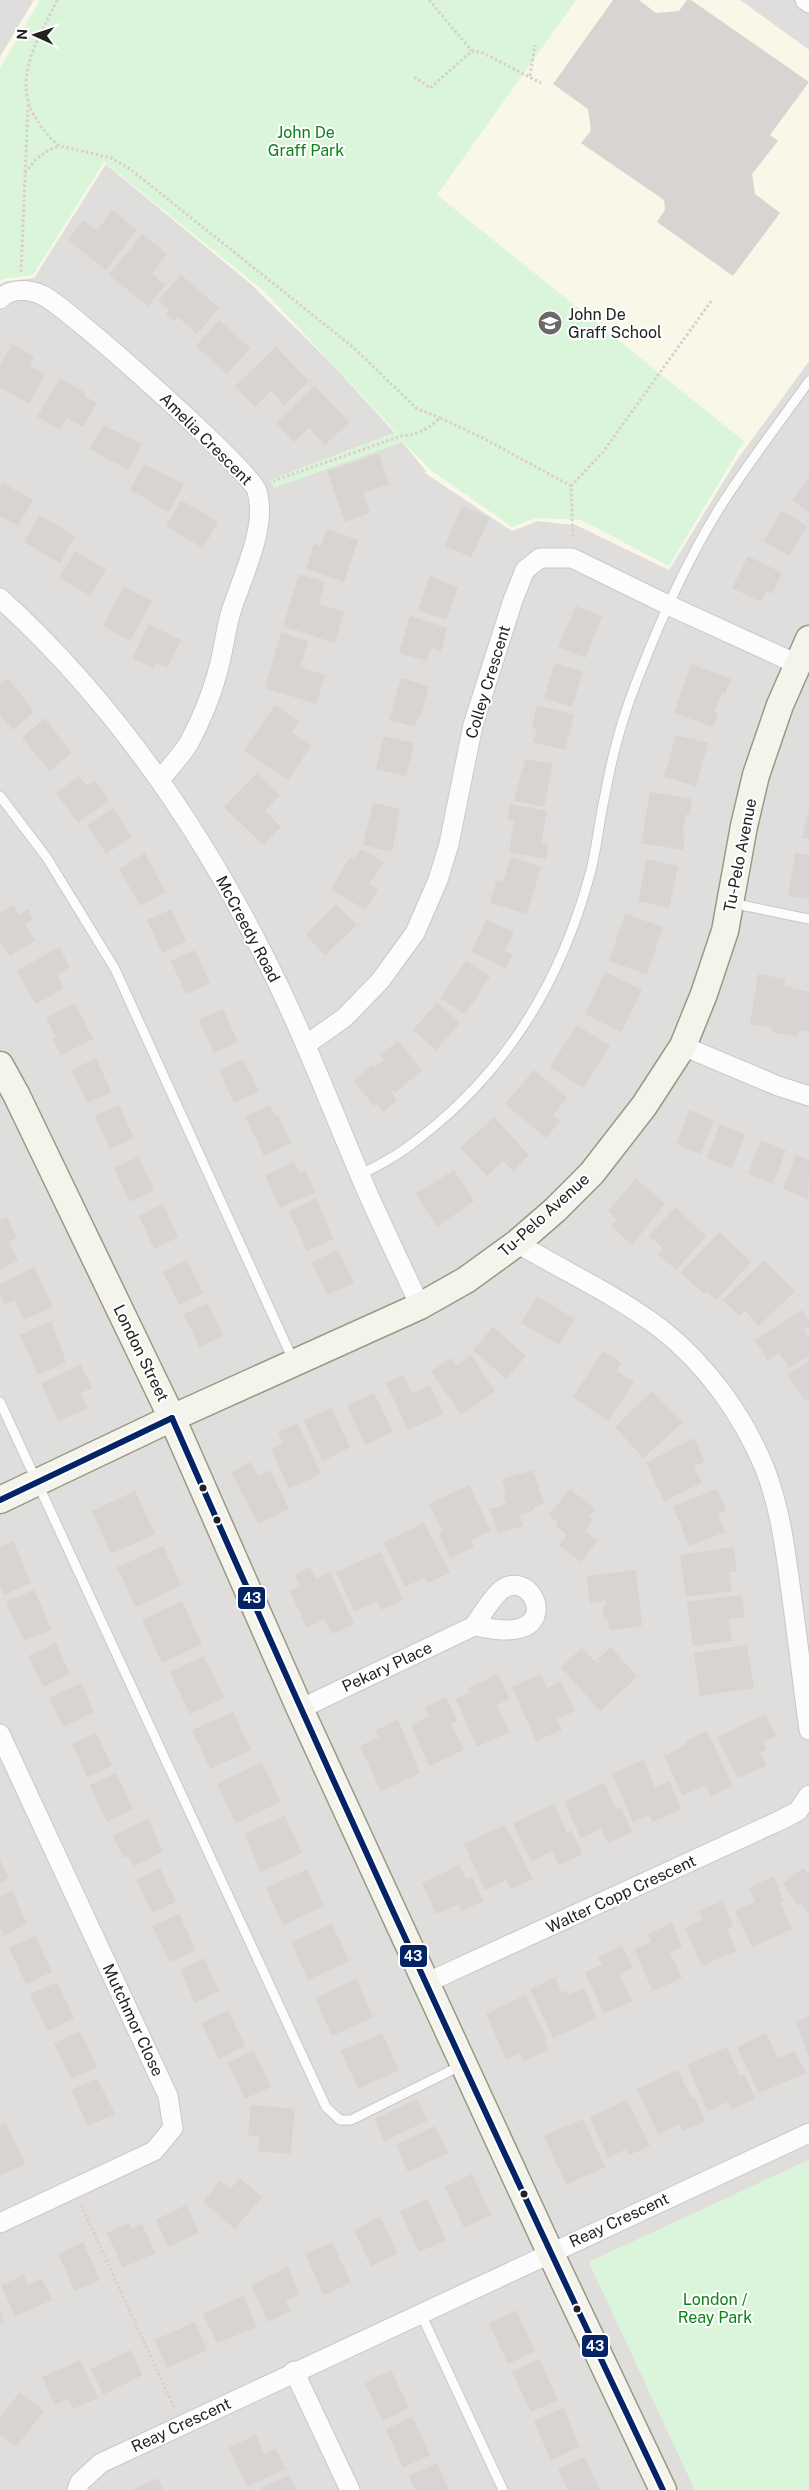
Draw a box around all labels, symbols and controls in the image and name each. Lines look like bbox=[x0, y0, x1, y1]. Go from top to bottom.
north arrow bbox=[10, 10, 60, 60]
text: N bbox=[14, 28, 30, 40]
park label: John De Graff Park bbox=[268, 123, 344, 160]
place label: John De Graff School bbox=[568, 305, 662, 342]
school or university icon: John De Graff School bbox=[537, 310, 563, 336]
street label: Amelia Crescent bbox=[156, 389, 256, 489]
street label: Colley Crescent bbox=[462, 623, 514, 741]
street label: Tu-Pelo Avenue bbox=[720, 797, 760, 913]
street label: McCreedy Road bbox=[212, 873, 284, 985]
street label: Tu-Pelo Avenue bbox=[495, 1169, 593, 1261]
street label: London Street bbox=[109, 1301, 173, 1405]
unlabelled marker bbox=[198, 1483, 208, 1493]
unlabelled marker bbox=[212, 1515, 222, 1525]
line badge: 43 bbox=[237, 1586, 266, 1610]
text: 43 bbox=[243, 1590, 261, 1606]
street label: Pekary Place bbox=[339, 1638, 435, 1696]
street label: Walter Copp Crescent bbox=[543, 1851, 699, 1937]
line badge: 43 bbox=[399, 1944, 428, 1968]
text: 43 bbox=[404, 1948, 422, 1964]
street label: Mutchmor Close bbox=[99, 1961, 167, 2079]
unlabelled marker bbox=[519, 2189, 529, 2199]
street label: Reay Crescent bbox=[566, 2189, 672, 2251]
park label: London / Reay Park bbox=[678, 2290, 752, 2327]
unlabelled marker bbox=[572, 2304, 582, 2314]
line badge: 43 bbox=[581, 2334, 609, 2358]
text: 43 bbox=[586, 2338, 604, 2354]
street label: Reay Crescent bbox=[128, 2394, 234, 2456]

